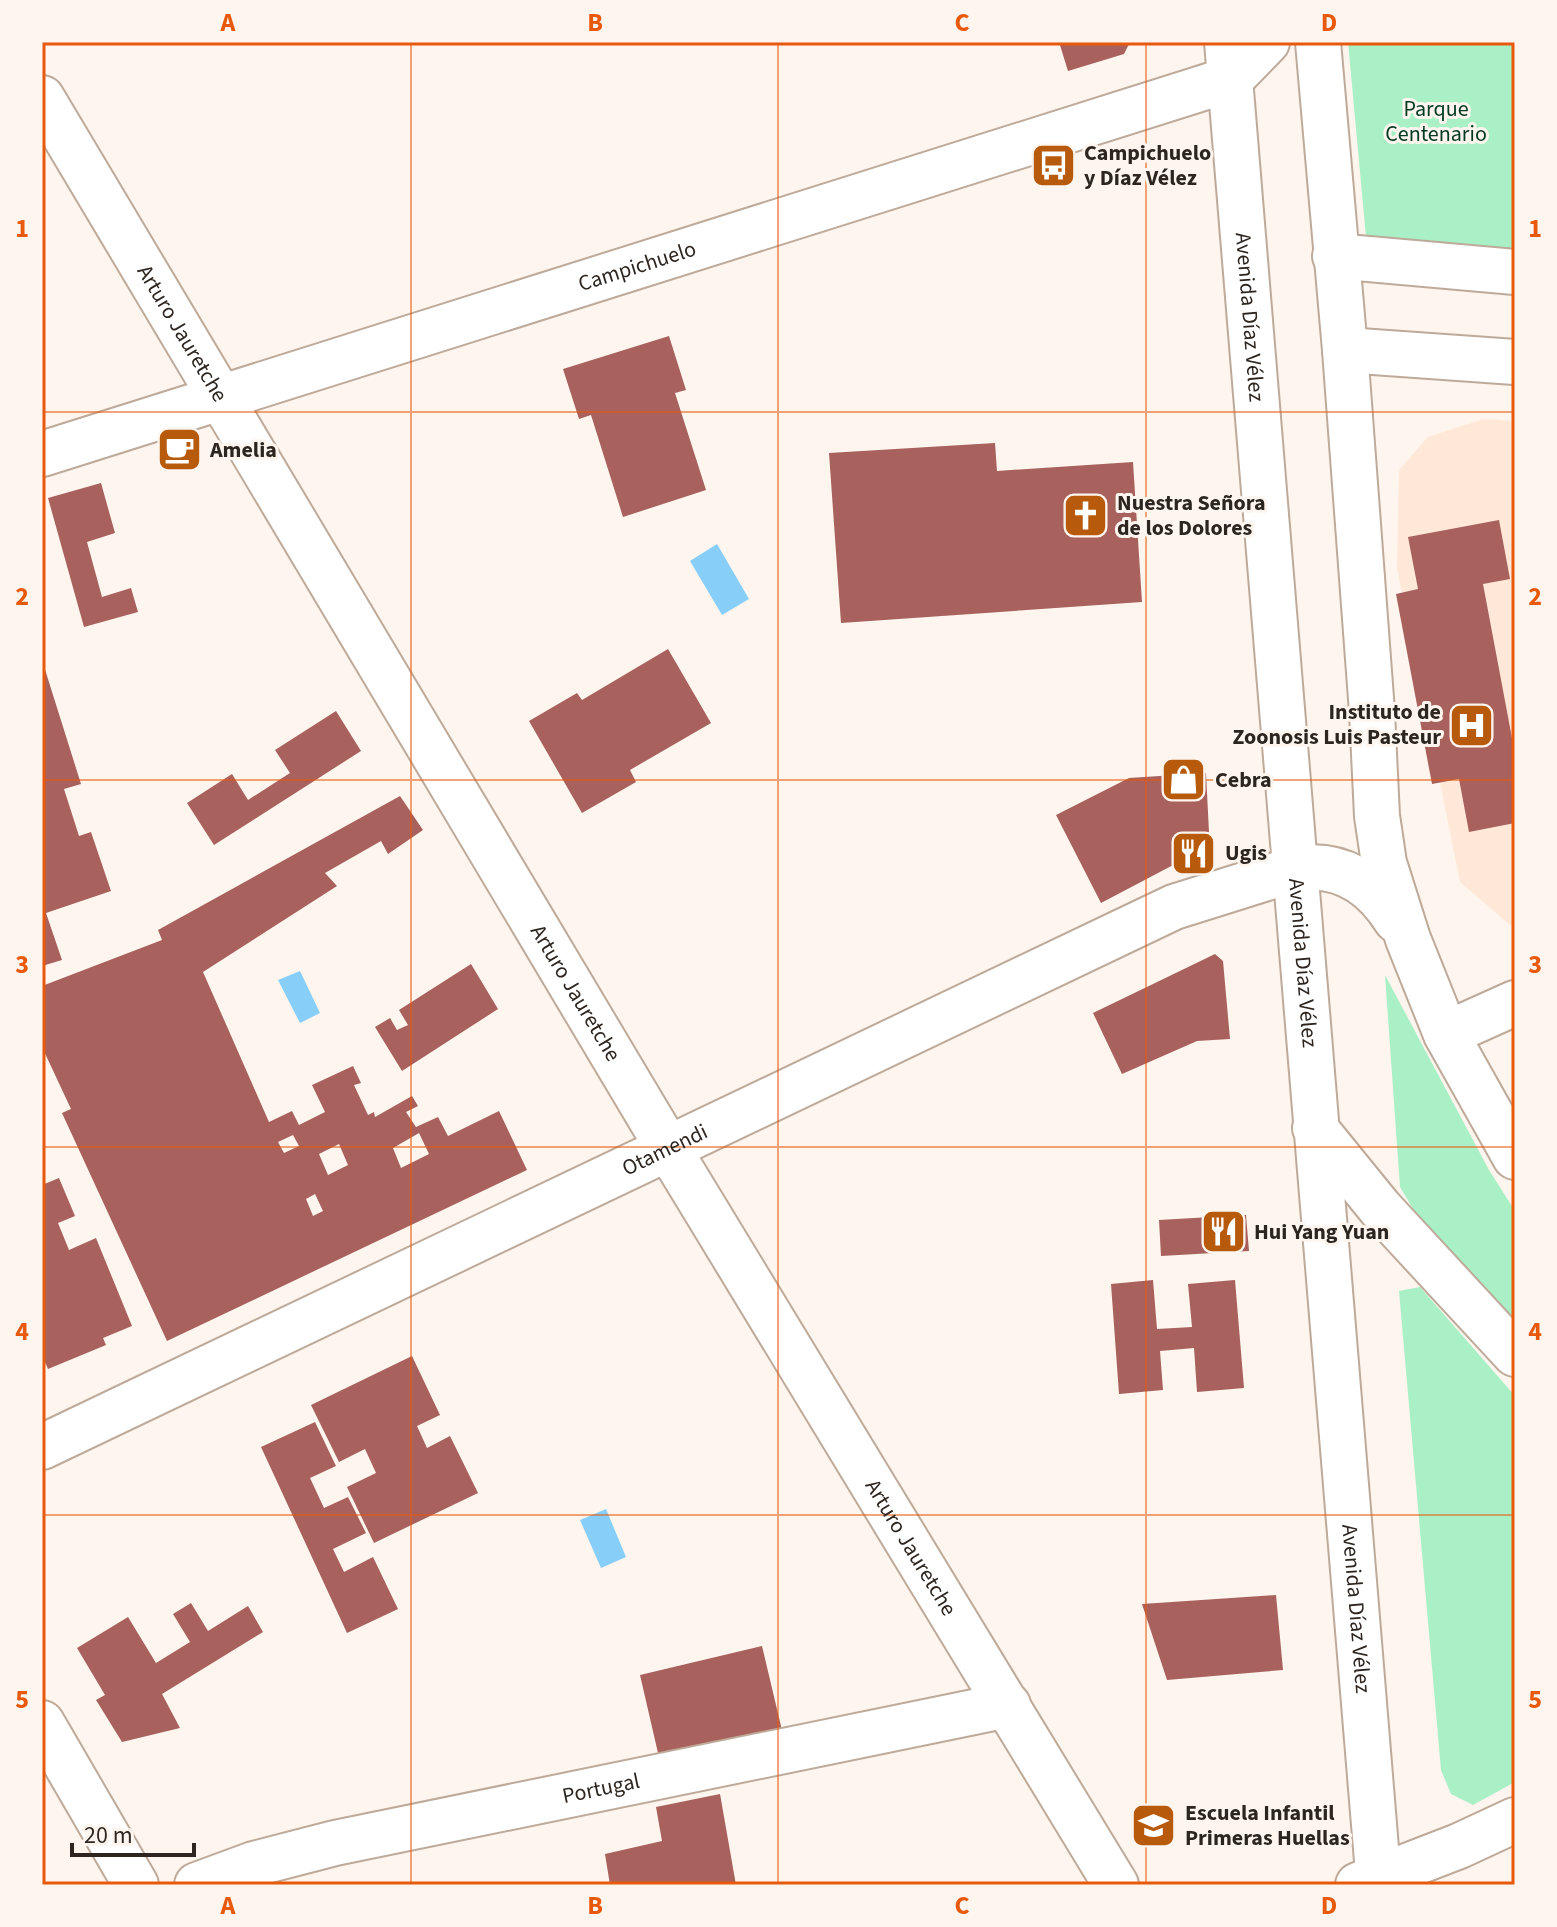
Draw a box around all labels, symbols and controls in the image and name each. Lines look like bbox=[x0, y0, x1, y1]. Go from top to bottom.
text: A bbox=[220, 4, 237, 41]
text: B bbox=[587, 4, 603, 41]
text: C bbox=[954, 4, 970, 41]
text: D bbox=[1321, 4, 1337, 41]
park label: Parque Centenario bbox=[1385, 93, 1487, 150]
place label: Campichuelo y Díaz Vélez bbox=[1084, 137, 1211, 194]
bus stop icon: Campichuelo y Díaz Vélez bbox=[1029, 142, 1077, 190]
text: 1 bbox=[15, 210, 29, 247]
text: 1 bbox=[1528, 210, 1542, 247]
street label: Avenida Díaz Vélez bbox=[1227, 231, 1273, 403]
street label: Campichuelo bbox=[574, 233, 700, 300]
street label: Arturo Jauretche bbox=[129, 259, 236, 408]
cafe icon: Amelia bbox=[155, 426, 203, 474]
place label: Amelia bbox=[209, 434, 277, 466]
place label: Nuestra Señora de los Dolores bbox=[1117, 487, 1266, 544]
church icon: Nuestra Señora de los Dolores bbox=[1062, 492, 1110, 540]
text: 2 bbox=[15, 578, 29, 615]
text: 2 bbox=[1528, 578, 1542, 615]
place label: Instituto de Zoonosis Luis Pasteur bbox=[1232, 696, 1441, 753]
hospital icon: Instituto de Zoonosis Luis Pasteur bbox=[1448, 701, 1496, 749]
shop icon: Cebra bbox=[1160, 756, 1208, 804]
place label: Cebra bbox=[1215, 764, 1272, 796]
restaurant icon: Ugis bbox=[1170, 829, 1218, 877]
place label: Ugis bbox=[1225, 837, 1267, 869]
street label: Avenida Díaz Vélez bbox=[1280, 877, 1326, 1049]
street label: Arturo Jauretche bbox=[522, 918, 629, 1068]
text: 3 bbox=[15, 946, 29, 983]
text: 3 bbox=[1528, 946, 1542, 983]
street label: Otamendi bbox=[617, 1116, 713, 1184]
restaurant icon: Hui Yang Yuan bbox=[1199, 1208, 1247, 1256]
place label: Hui Yang Yuan bbox=[1254, 1216, 1389, 1248]
text: 4 bbox=[15, 1313, 29, 1350]
text: 4 bbox=[1528, 1313, 1542, 1350]
street label: Arturo Jauretche bbox=[857, 1473, 965, 1622]
street label: Avenida Díaz Vélez bbox=[1333, 1523, 1379, 1695]
text: 5 bbox=[15, 1681, 29, 1718]
text: 5 bbox=[1528, 1681, 1542, 1718]
street label: Portugal bbox=[559, 1765, 643, 1812]
place label: Escuela Infantil Primeras Huellas bbox=[1185, 1797, 1350, 1854]
school or university icon: Escuela Infantil Primeras Huellas bbox=[1130, 1802, 1178, 1850]
scale bar bbox=[72, 1807, 194, 1857]
text: 20 m bbox=[84, 1818, 133, 1853]
text: A bbox=[220, 1887, 237, 1924]
text: B bbox=[587, 1887, 603, 1924]
text: C bbox=[954, 1887, 970, 1924]
text: D bbox=[1321, 1887, 1337, 1924]

